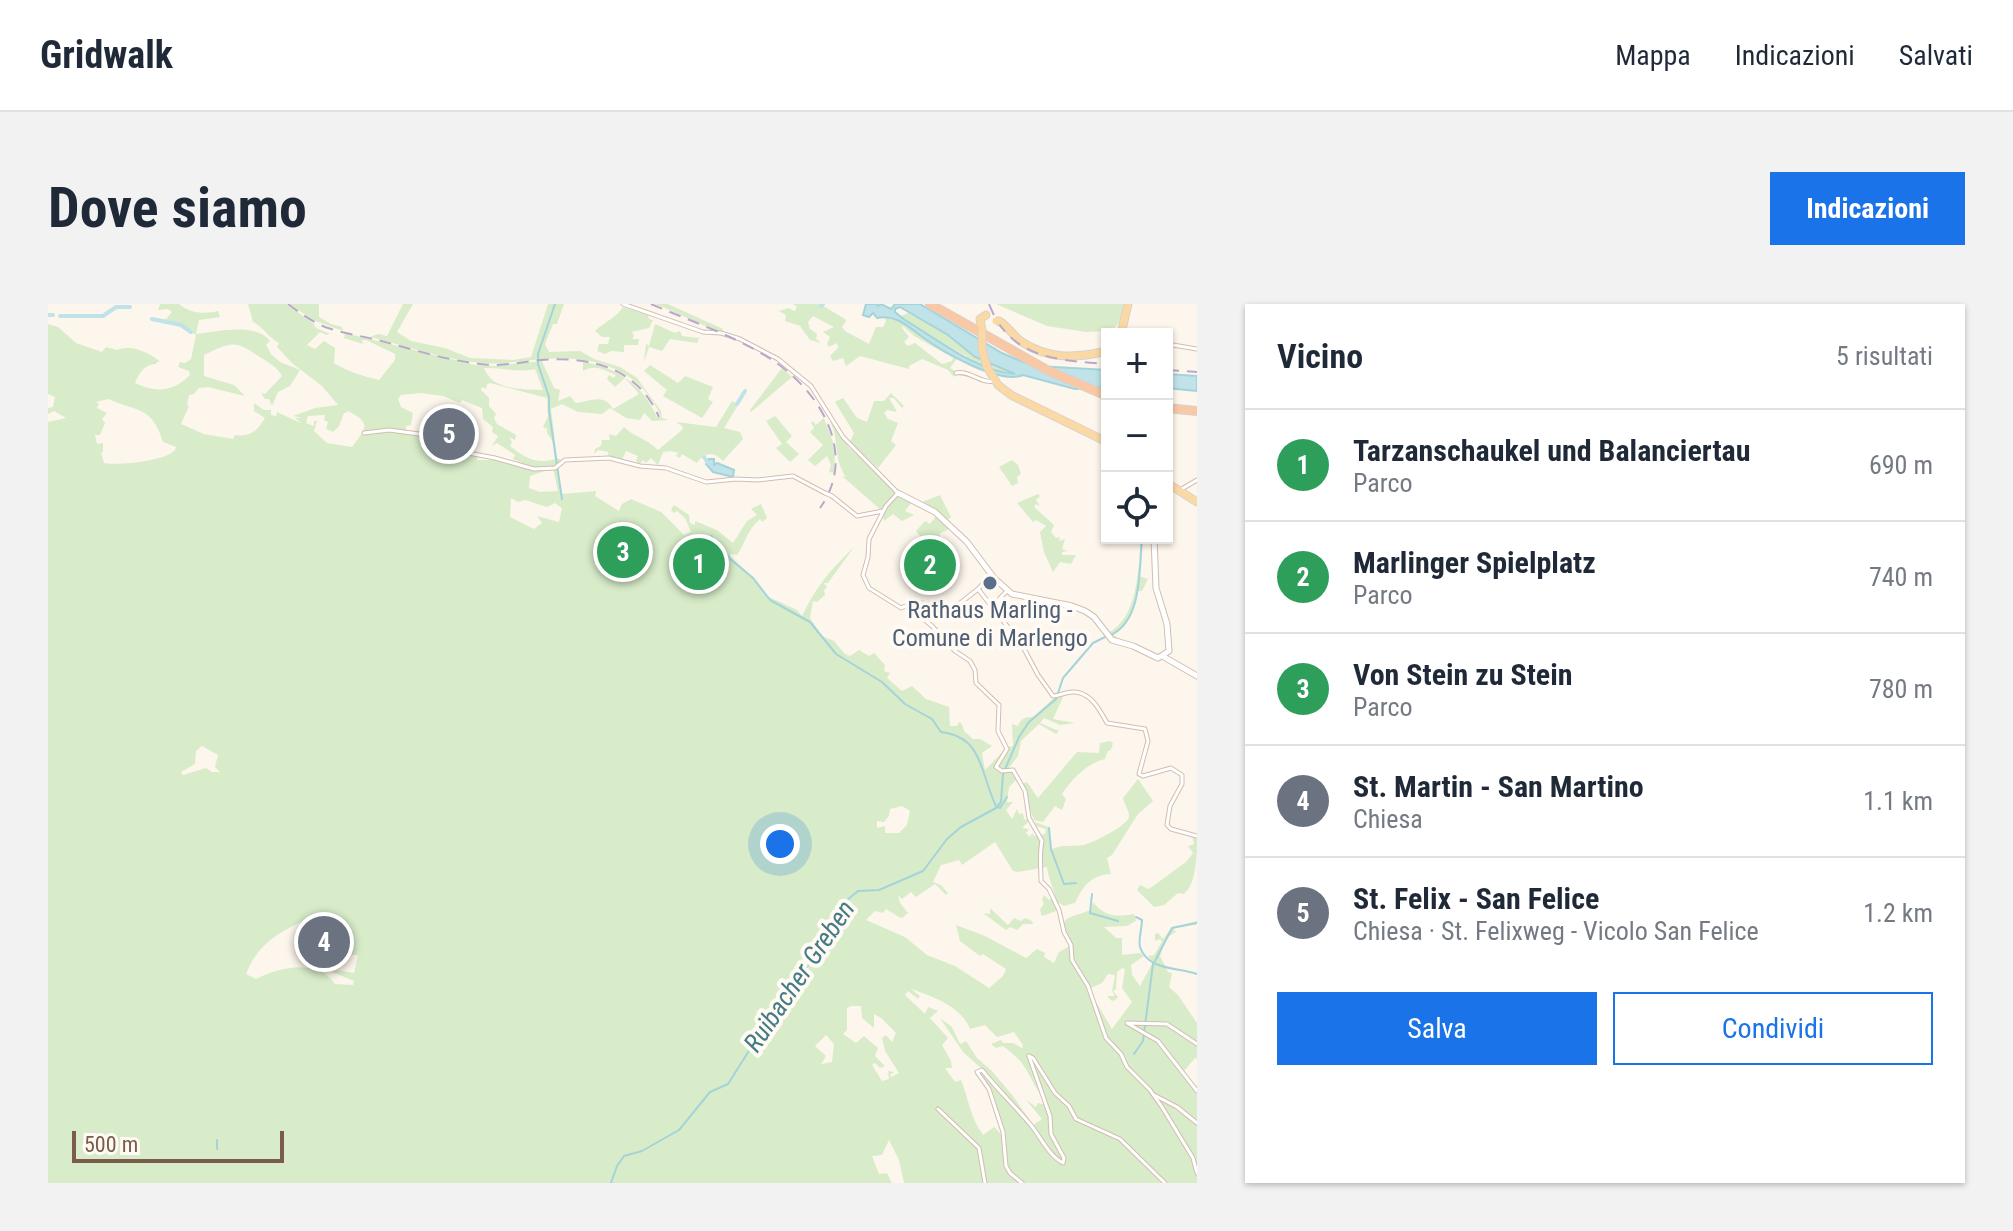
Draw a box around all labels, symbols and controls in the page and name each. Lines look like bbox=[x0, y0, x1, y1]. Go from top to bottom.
text: Gridwalk bbox=[40, 33, 173, 77]
text: Mappa bbox=[1615, 39, 1691, 72]
text: Indicazioni bbox=[1735, 39, 1855, 72]
text: Salvati bbox=[1899, 39, 1973, 72]
button: Indicazioni bbox=[1770, 172, 1965, 245]
text: Dove siamo bbox=[48, 175, 307, 241]
map controls bbox=[1101, 328, 1173, 544]
button: + bbox=[1101, 328, 1173, 400]
text: Vicino bbox=[1277, 336, 1363, 376]
text: 5 risultati bbox=[1836, 341, 1933, 371]
button: − bbox=[1101, 400, 1173, 472]
pin: 5 bbox=[423, 404, 475, 464]
text: Tarzanschaukel und Balanciertau bbox=[1353, 433, 1751, 468]
text: 1 bbox=[1296, 450, 1310, 480]
text: 690 m bbox=[1869, 450, 1933, 480]
text: Parco bbox=[1353, 468, 1412, 498]
button: locate bbox=[1101, 472, 1173, 544]
pin: 3 bbox=[597, 522, 649, 582]
pin: 1 bbox=[673, 534, 725, 594]
pin: 2 bbox=[904, 535, 956, 595]
text: Marlinger Spielplatz bbox=[1353, 545, 1596, 580]
text: 2 bbox=[1296, 562, 1310, 592]
text: 740 m bbox=[1869, 562, 1933, 592]
marker: Rathaus Marling - Comune di Marlengo bbox=[981, 574, 999, 592]
text: Parco bbox=[1353, 580, 1412, 610]
place label: Rathaus Marling - Comune di Marlengo bbox=[892, 596, 1088, 652]
text: Von Stein zu Stein bbox=[1353, 657, 1573, 692]
text: 3 bbox=[1296, 674, 1310, 704]
text: 780 m bbox=[1869, 674, 1933, 704]
text: Parco bbox=[1353, 692, 1412, 722]
text: St. Martin - San Martino bbox=[1353, 769, 1644, 804]
text: 4 bbox=[1296, 786, 1310, 816]
text: 1.1 km bbox=[1863, 786, 1933, 816]
text: Chiesa bbox=[1353, 804, 1423, 834]
your location bbox=[760, 824, 800, 864]
text: St. Felix - San Felice bbox=[1353, 881, 1599, 916]
water label: Ruibacher Greben bbox=[737, 895, 861, 1057]
text: 5 bbox=[1296, 898, 1310, 928]
text: 1.2 km bbox=[1863, 898, 1933, 928]
pin: 4 bbox=[298, 912, 350, 972]
text: Chiesa · St. Felixweg - Vicolo San Felice bbox=[1353, 916, 1759, 946]
button: Salva bbox=[1277, 992, 1597, 1065]
button: Condividi bbox=[1613, 992, 1933, 1065]
scale bar bbox=[72, 1127, 284, 1163]
text: 500 m bbox=[84, 1132, 138, 1157]

